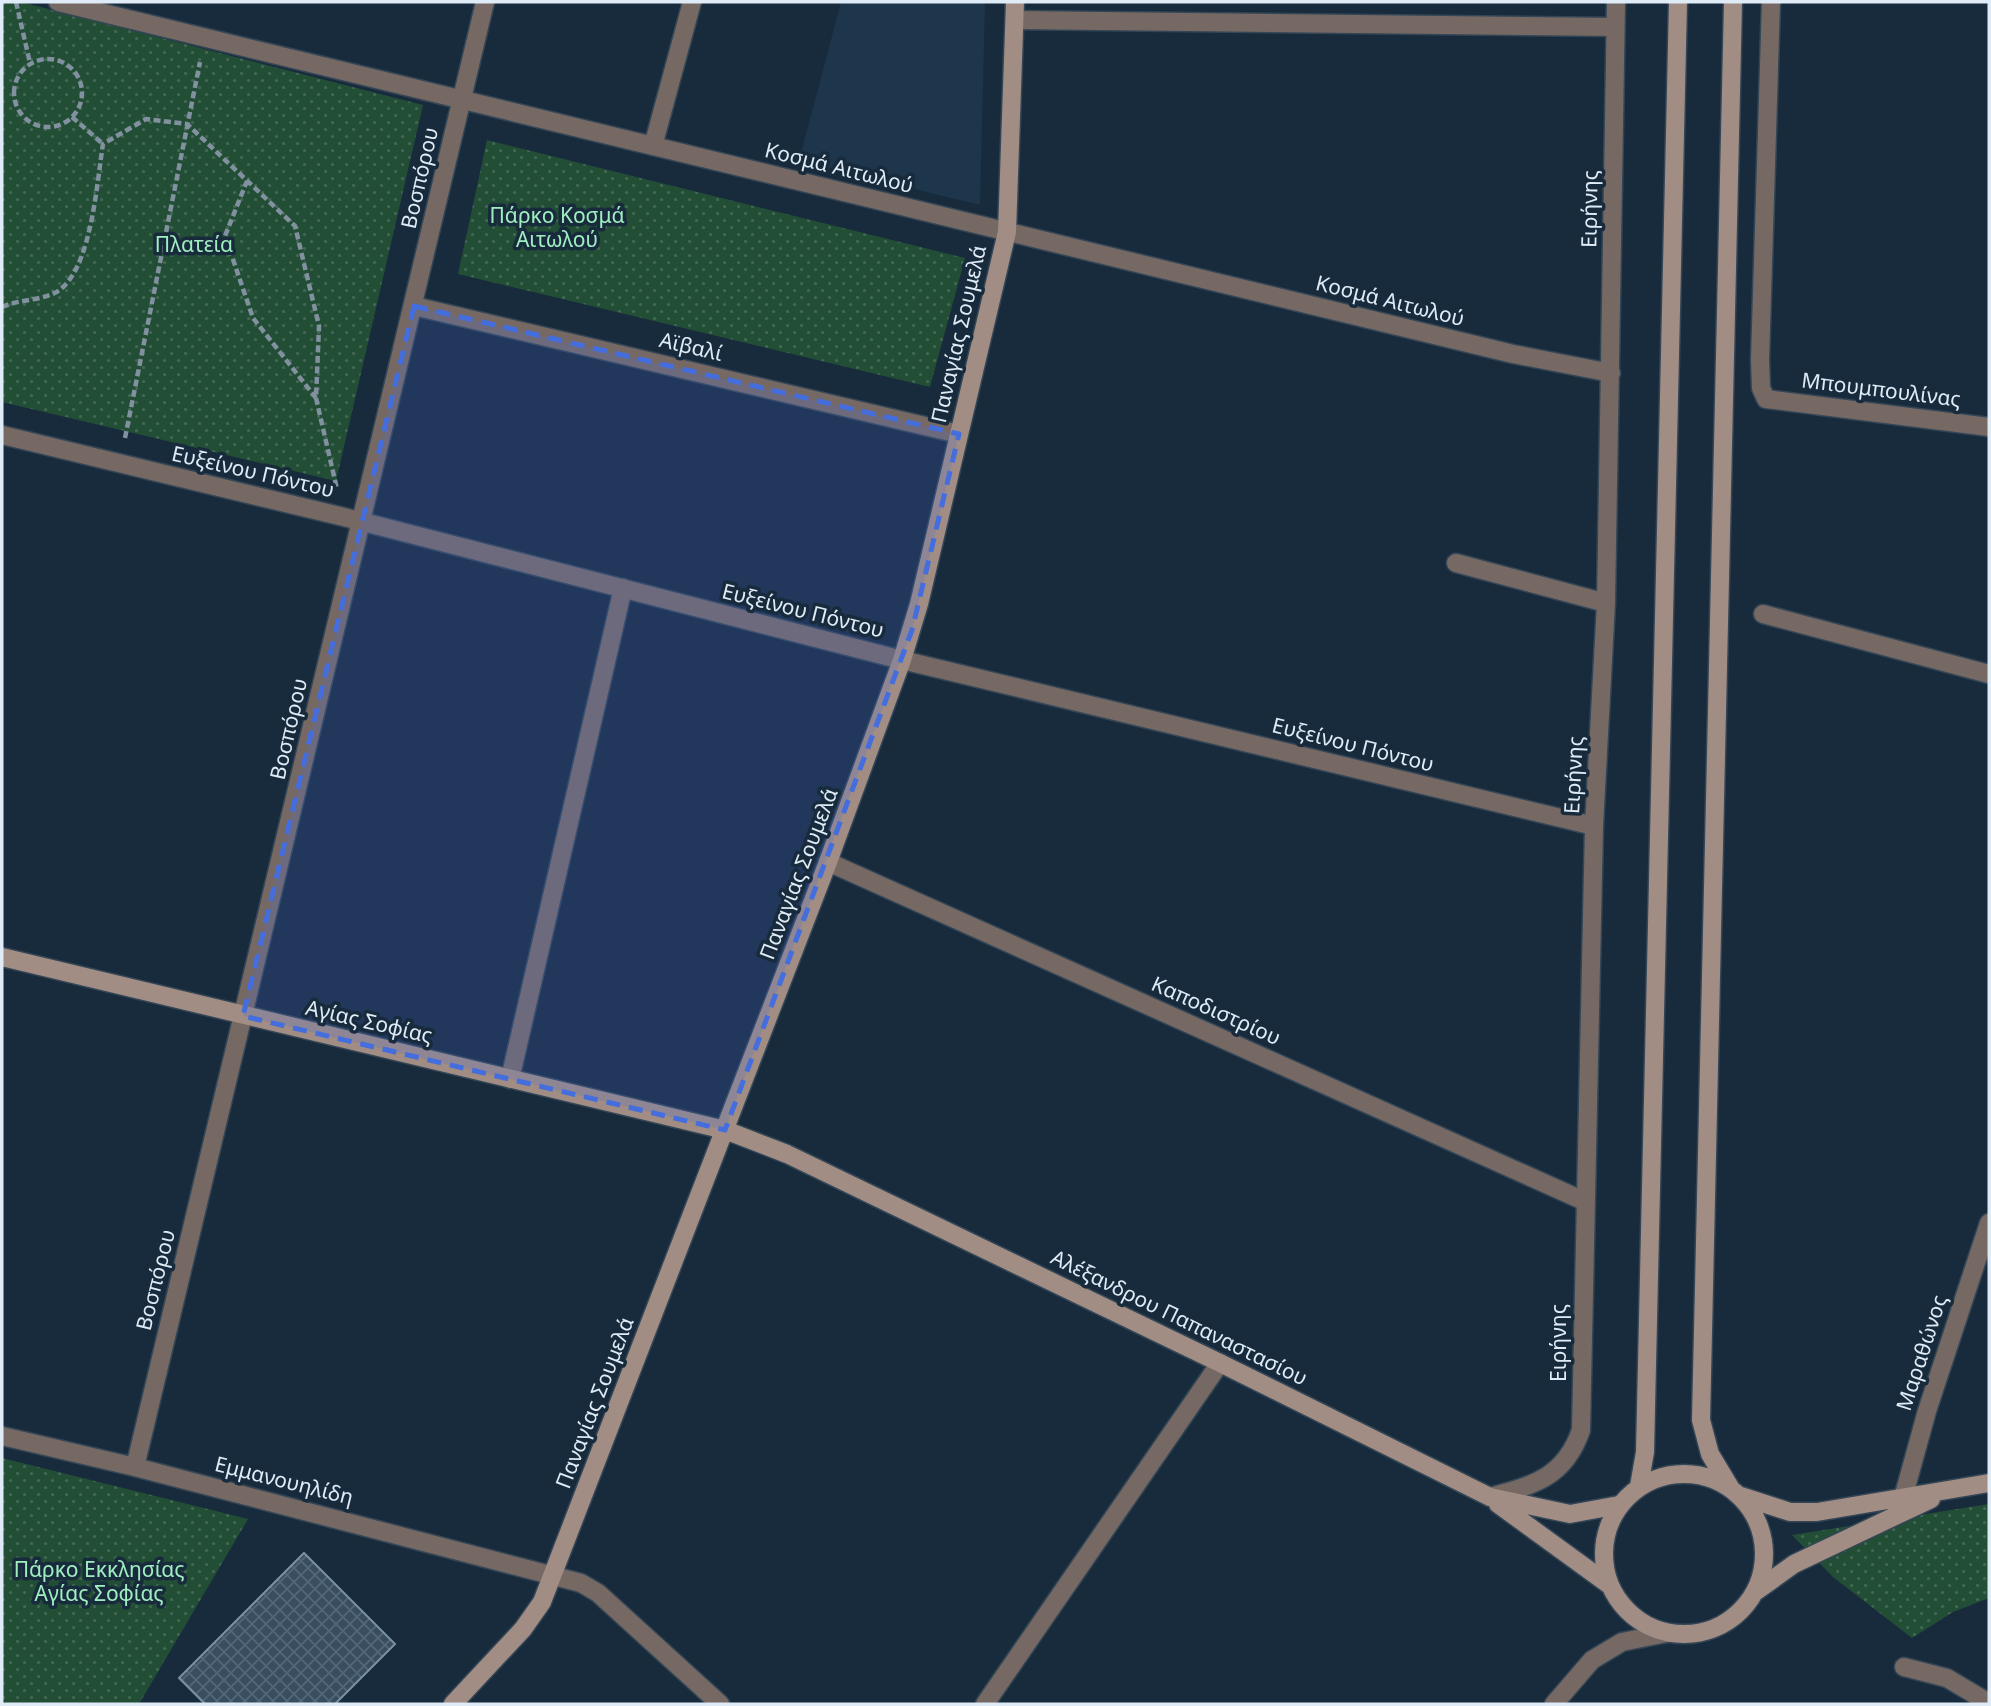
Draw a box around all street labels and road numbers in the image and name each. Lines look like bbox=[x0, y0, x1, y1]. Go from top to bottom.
street label: Βοσπόρου bbox=[394, 124, 444, 231]
street label: Κοσμά Αιτωλού bbox=[762, 135, 916, 199]
street label: Ειρήνης bbox=[1574, 170, 1604, 248]
street label: Παναγίας Σουμελά bbox=[924, 242, 992, 425]
street label: Κοσμά Αιτωλού bbox=[1313, 268, 1467, 332]
street label: Αϊβαλί bbox=[657, 325, 726, 367]
street label: Μπουμπουλίνας bbox=[1800, 365, 1962, 413]
street label: Ευξείνου Πόντου bbox=[169, 439, 337, 503]
street label: Ευξείνου Πόντου bbox=[719, 576, 887, 644]
street label: Βοσπόρου bbox=[263, 675, 313, 782]
street label: Ευξείνου Πόντου bbox=[1269, 710, 1437, 778]
street label: Ειρήνης bbox=[1557, 735, 1589, 815]
street label: Παναγίας Σουμελά bbox=[752, 784, 844, 963]
street label: Καποδιστρίου bbox=[1147, 969, 1285, 1051]
street label: Αγίας Σοφίας bbox=[303, 993, 435, 1049]
street label: Βοσπόρου bbox=[129, 1226, 181, 1333]
street label: Αλέξανδρου Παπαναστασίου bbox=[1047, 1243, 1312, 1392]
street label: Μαραθώνος bbox=[1889, 1291, 1953, 1414]
street label: Ειρήνης bbox=[1544, 1304, 1572, 1382]
street label: Παναγίας Σουμελά bbox=[548, 1313, 640, 1492]
street label: Εμμανουηλίδη bbox=[212, 1449, 357, 1511]

